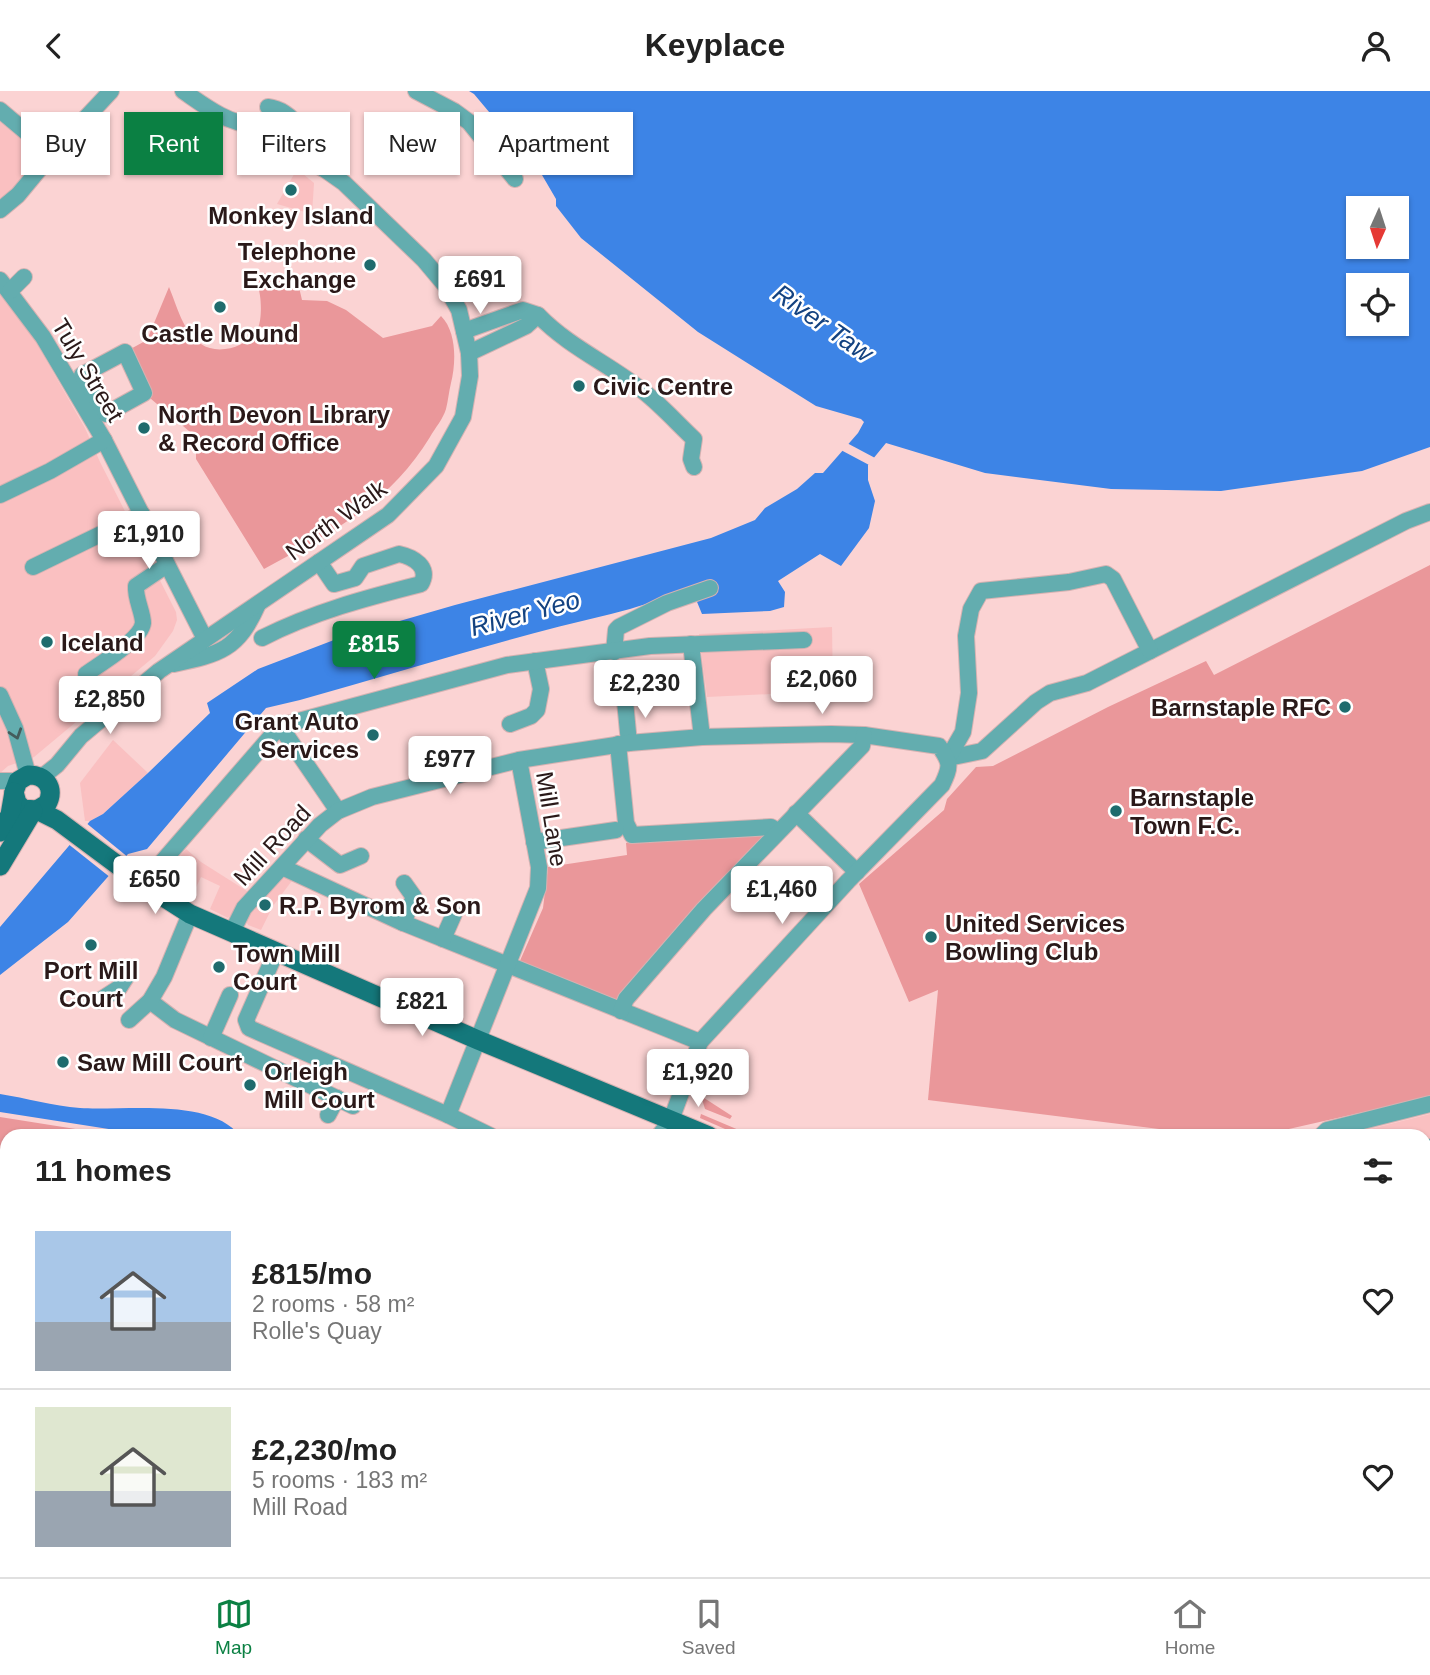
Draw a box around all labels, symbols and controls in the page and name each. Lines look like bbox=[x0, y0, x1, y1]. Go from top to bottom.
icon: back bbox=[35, 27, 73, 65]
text: Keyplace bbox=[645, 27, 785, 63]
icon: person bbox=[1357, 27, 1395, 65]
chip: Buy bbox=[21, 112, 110, 175]
chip: Rent bbox=[124, 112, 223, 175]
chip: Filters bbox=[237, 112, 350, 175]
chip: New bbox=[364, 112, 460, 175]
chip: Apartment bbox=[474, 112, 633, 175]
marker: Monkey Island bbox=[283, 182, 299, 198]
north arrow bbox=[1346, 196, 1409, 259]
map controls bbox=[1346, 196, 1409, 336]
place label: Monkey Island bbox=[208, 202, 374, 229]
place label: Telephone Exchange bbox=[238, 238, 356, 293]
marker: Telephone Exchange bbox=[362, 257, 378, 273]
pin: £691 bbox=[439, 257, 521, 316]
text: £691 bbox=[454, 266, 506, 292]
button: locate bbox=[1346, 273, 1409, 336]
water label: River Taw bbox=[767, 278, 880, 369]
marker: Castle Mound bbox=[212, 299, 228, 315]
street label: Tuly Street bbox=[47, 314, 129, 427]
place label: Castle Mound bbox=[141, 320, 299, 347]
place label: Civic Centre bbox=[593, 373, 733, 400]
marker: Civic Centre bbox=[571, 378, 587, 394]
place label: North Devon Library & Record Office bbox=[158, 401, 391, 456]
marker: North Devon Library & Record Office bbox=[136, 420, 152, 436]
street label: North Walk bbox=[280, 474, 392, 566]
pin: £1,910 bbox=[92, 511, 206, 571]
text: £1,910 bbox=[114, 521, 184, 547]
water label: River Yeo bbox=[467, 584, 583, 642]
pin: £815 bbox=[333, 621, 415, 681]
place label: Iceland bbox=[61, 629, 144, 656]
text: £815 bbox=[348, 631, 400, 657]
marker: Iceland bbox=[39, 634, 55, 650]
pin: £2,060 bbox=[765, 657, 879, 716]
pin: £2,230 bbox=[588, 661, 702, 720]
text: £2,060 bbox=[787, 666, 857, 692]
text: £2,230 bbox=[610, 670, 680, 696]
pin: £2,850 bbox=[53, 677, 167, 736]
text: £2,850 bbox=[75, 686, 145, 712]
place label: Barnstaple RFC bbox=[1151, 694, 1331, 721]
marker: Barnstaple RFC bbox=[1337, 699, 1353, 715]
place label: Grant Auto Services bbox=[235, 708, 359, 763]
marker: Grant Auto Services bbox=[365, 727, 381, 743]
one-way arrow bbox=[8, 728, 22, 740]
pin: £977 bbox=[409, 737, 491, 796]
text: £977 bbox=[424, 746, 476, 772]
street label: Mill Lane bbox=[531, 769, 573, 869]
place label: Barnstaple Town F.C. bbox=[1130, 784, 1254, 839]
street label: Mill Road bbox=[228, 799, 316, 891]
marker: Barnstaple Town F.C. bbox=[1108, 803, 1124, 819]
pin: £650 bbox=[114, 857, 196, 916]
text: £650 bbox=[129, 866, 181, 892]
pin: £1,460 bbox=[725, 867, 839, 926]
text: £1,460 bbox=[747, 876, 817, 902]
place label: R.P. Byrom & Son bbox=[279, 892, 481, 919]
marker: R.P. Byrom & Son bbox=[257, 897, 273, 913]
place label: United Services Bowling Club bbox=[945, 910, 1125, 965]
marker: United Services Bowling Club bbox=[923, 929, 939, 945]
marker: Port Mill Court bbox=[83, 937, 99, 953]
place label: Town Mill Court bbox=[233, 940, 341, 995]
place label: Port Mill Court bbox=[44, 957, 138, 1012]
marker: Town Mill Court bbox=[211, 959, 227, 975]
pin: £821 bbox=[381, 979, 463, 1038]
text: £821 bbox=[396, 988, 448, 1014]
place label: Saw Mill Court bbox=[77, 1049, 242, 1076]
pin: £1,920 bbox=[641, 1049, 755, 1109]
marker: Saw Mill Court bbox=[55, 1054, 71, 1070]
place label: Orleigh Mill Court bbox=[264, 1058, 375, 1113]
text: £1,920 bbox=[663, 1059, 733, 1085]
marker: Orleigh Mill Court bbox=[242, 1077, 258, 1093]
icon: filters bbox=[1359, 1152, 1397, 1190]
text: 11 homes bbox=[35, 1154, 172, 1187]
text: £815/mo bbox=[252, 1257, 372, 1290]
icon: home bbox=[91, 1259, 175, 1343]
icon: heart bbox=[1359, 1282, 1397, 1320]
text: 2 rooms · 58 m² bbox=[252, 1291, 414, 1317]
text: Rolle's Quay bbox=[252, 1318, 382, 1344]
text: £2,230/mo bbox=[252, 1433, 397, 1466]
icon: home bbox=[91, 1435, 175, 1519]
icon: heart bbox=[1359, 1458, 1397, 1496]
text: 5 rooms · 183 m² bbox=[252, 1467, 427, 1493]
text: Mill Road bbox=[252, 1494, 348, 1520]
tab: Map bbox=[215, 1595, 253, 1659]
tab: Saved bbox=[682, 1595, 736, 1659]
tab: Home bbox=[1165, 1595, 1215, 1659]

